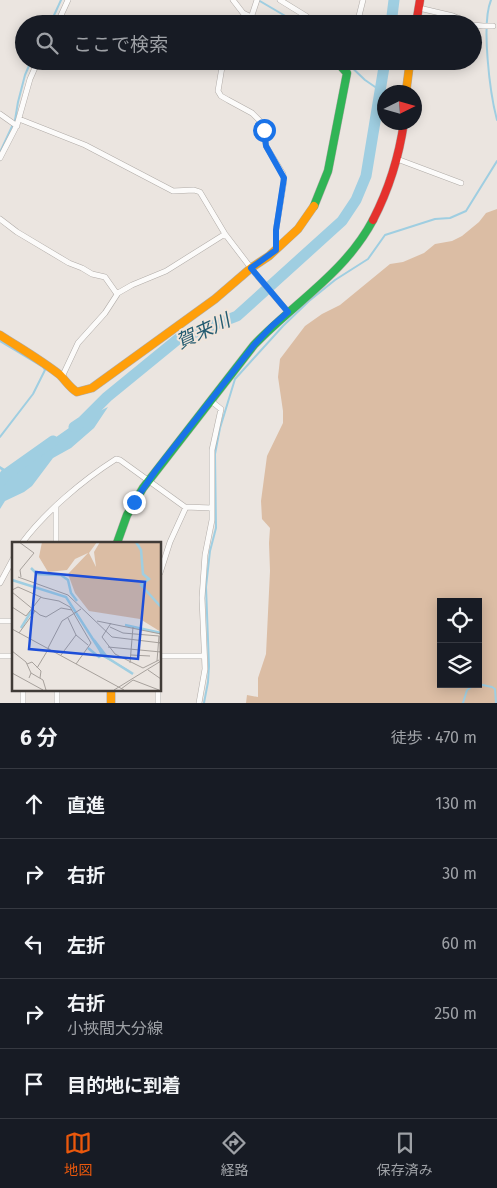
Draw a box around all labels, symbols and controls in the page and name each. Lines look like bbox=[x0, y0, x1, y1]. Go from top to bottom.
search box bbox=[15, 15, 482, 70]
icon: search bbox=[33, 29, 61, 57]
text: ここで検索 bbox=[73, 33, 168, 56]
north arrow bbox=[377, 85, 422, 130]
route start bbox=[253, 119, 276, 142]
water label: 賀来川 bbox=[172, 308, 235, 353]
route end bbox=[123, 491, 146, 514]
inset map bbox=[12, 542, 161, 690]
map controls bbox=[437, 598, 482, 688]
button: locate bbox=[437, 598, 482, 643]
button: layers bbox=[437, 643, 482, 688]
text: 6 分 bbox=[20, 725, 58, 751]
text: 徒歩 · 470 m bbox=[391, 728, 477, 747]
icon: ahead bbox=[20, 790, 48, 818]
text: 直進 bbox=[67, 794, 105, 817]
text: 130 m bbox=[435, 794, 477, 813]
icon: right bbox=[20, 860, 48, 888]
text: 右折 bbox=[67, 864, 105, 887]
text: 30 m bbox=[442, 864, 477, 883]
icon: left bbox=[20, 930, 48, 958]
text: 左折 bbox=[67, 934, 105, 957]
text: 60 m bbox=[442, 934, 477, 953]
text: 右折 bbox=[67, 992, 105, 1015]
icon: right bbox=[20, 1000, 48, 1028]
text: 250 m bbox=[434, 1004, 477, 1023]
text: 小挾間大分線 bbox=[67, 1019, 163, 1038]
icon: arrive bbox=[20, 1070, 48, 1098]
text: 目的地に到着 bbox=[67, 1074, 181, 1097]
tab: 地図 bbox=[64, 1129, 92, 1179]
tab: 経路 bbox=[220, 1129, 248, 1179]
tab: 保存済み bbox=[377, 1129, 433, 1179]

